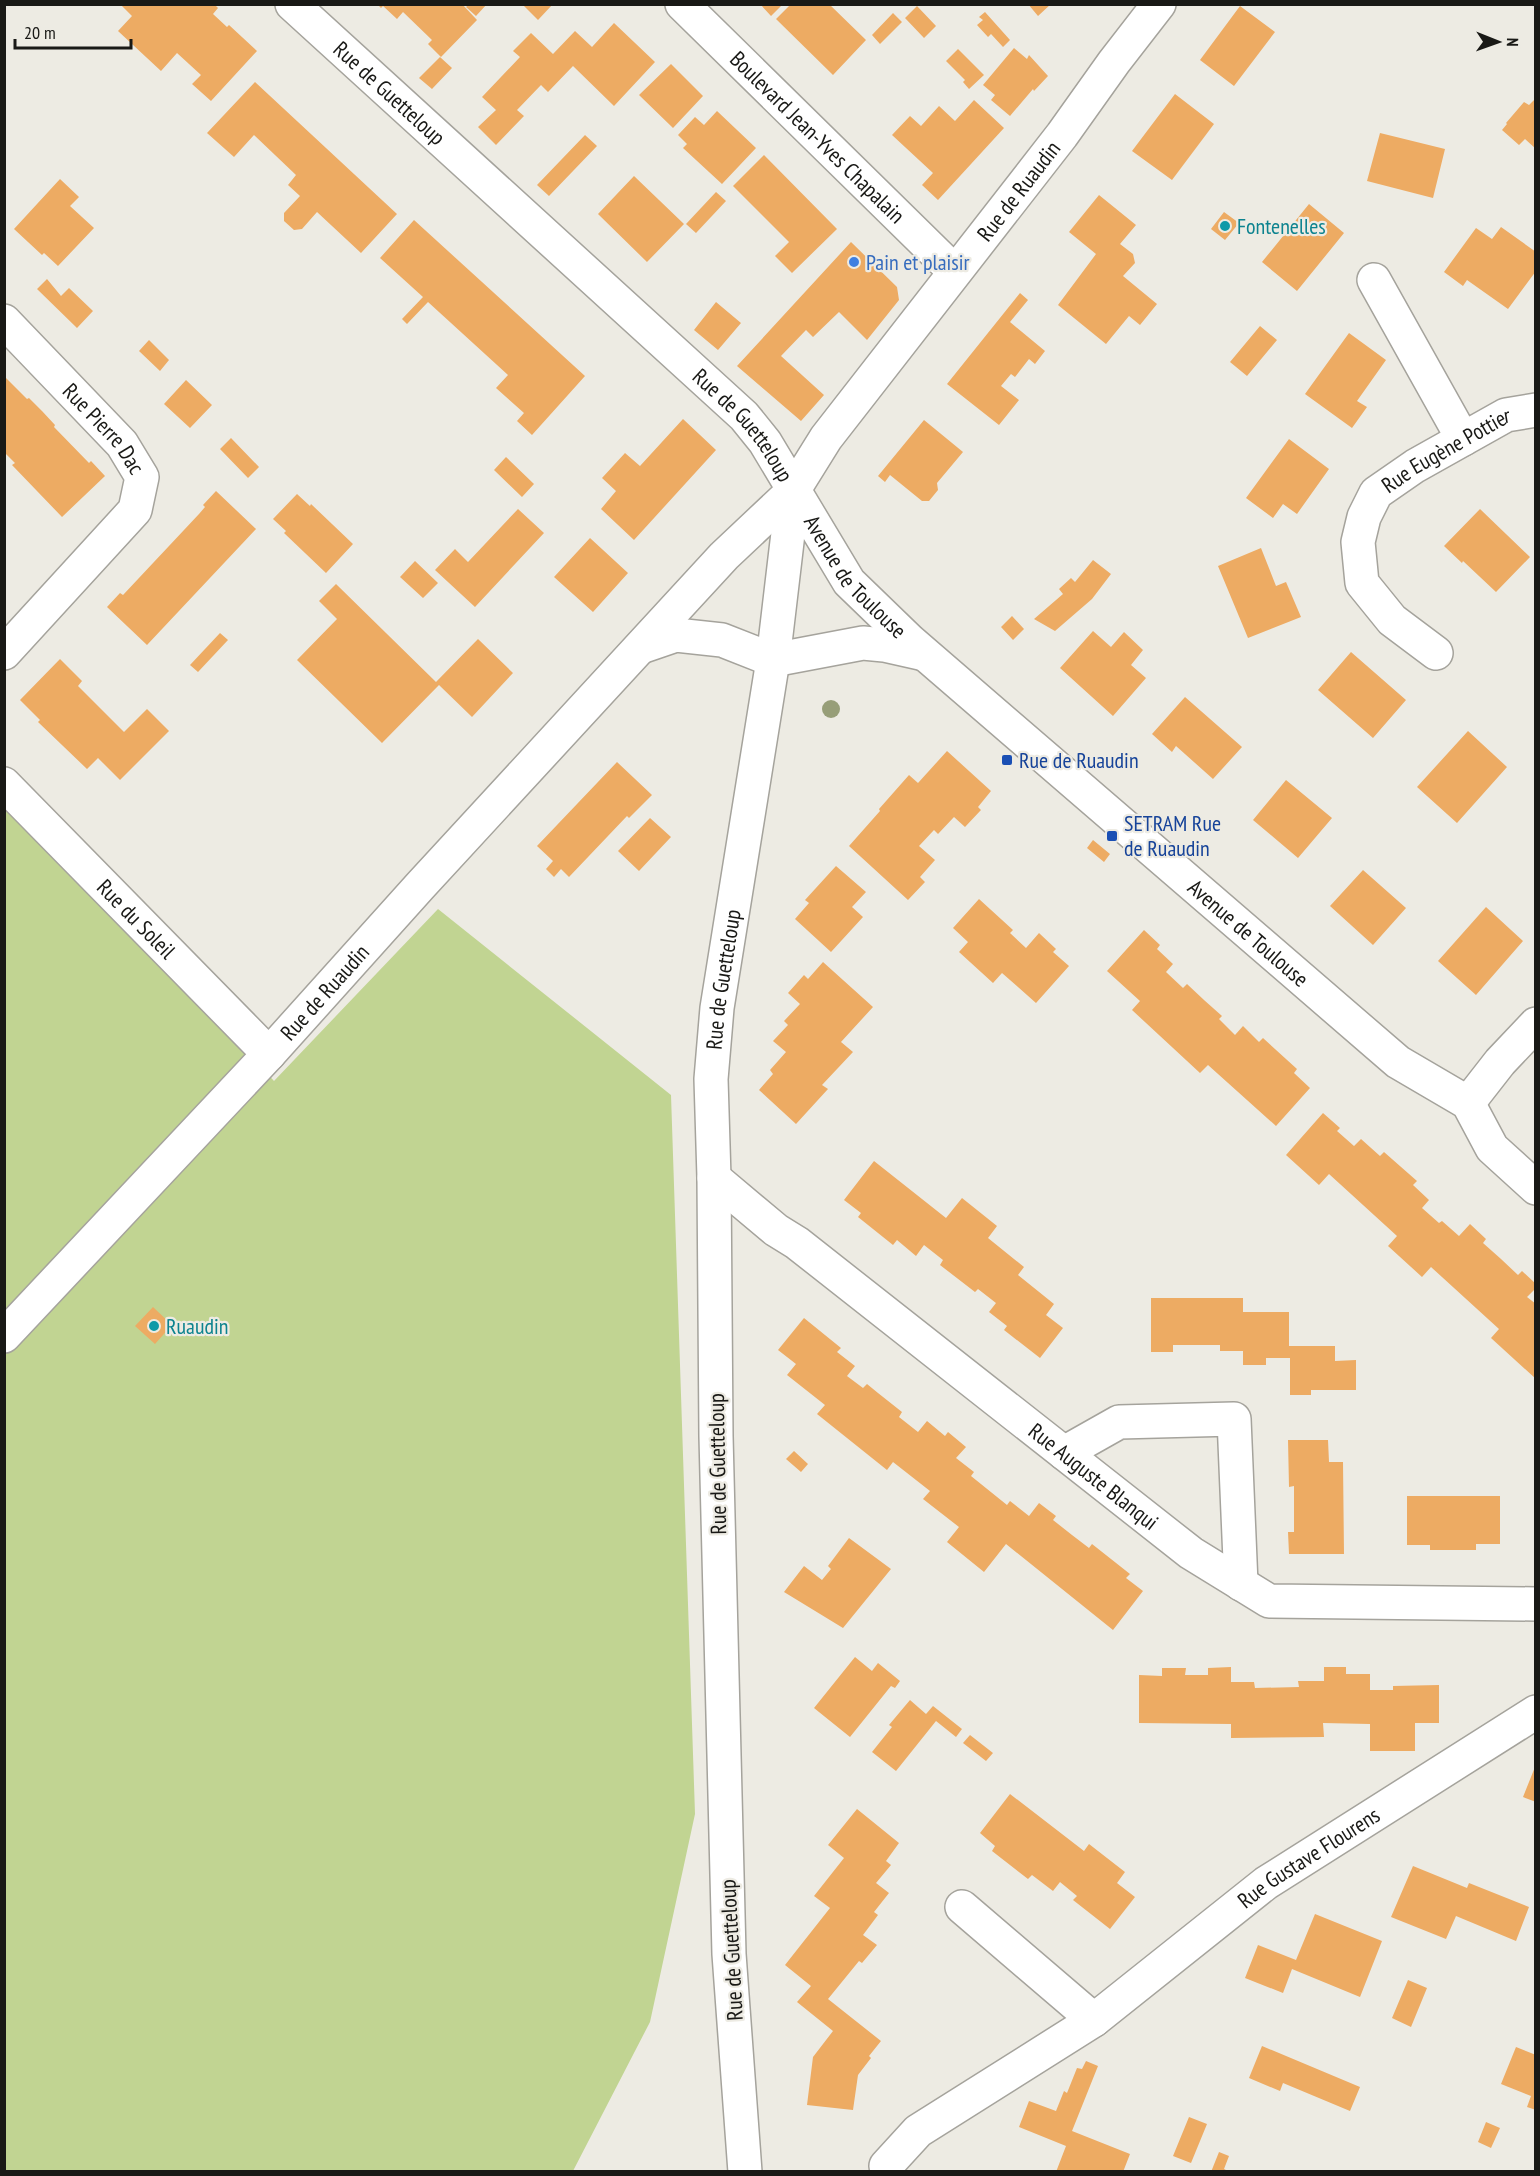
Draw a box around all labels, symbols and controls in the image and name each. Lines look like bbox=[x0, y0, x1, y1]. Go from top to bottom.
scale bar bbox=[15, 12, 130, 50]
north arrow bbox=[1468, 12, 1528, 72]
text: 20 m bbox=[24, 21, 56, 44]
street label: Rue de Guetteloup bbox=[328, 35, 451, 151]
text: N bbox=[1503, 38, 1523, 47]
street label: Boulevard Jean-Yves Chapalain bbox=[724, 45, 911, 229]
street label: Rue de Ruaudin bbox=[971, 135, 1066, 247]
place label: Fontenelles bbox=[1237, 212, 1326, 240]
marker: Fontenelles bbox=[1218, 219, 1232, 233]
place label: Pain et plaisir bbox=[866, 248, 970, 276]
marker: Pain et plaisir bbox=[847, 255, 861, 269]
street label: Rue de Guetteloup bbox=[687, 362, 800, 487]
street label: Rue Pierre Dac bbox=[57, 377, 151, 479]
street label: Rue Eugène Pottier bbox=[1376, 401, 1512, 499]
street label: Avenue de Toulouse bbox=[798, 510, 913, 644]
place label: Rue de Ruaudin bbox=[1019, 746, 1139, 774]
marker: Rue de Ruaudin bbox=[1000, 753, 1014, 767]
place label: SETRAM Rue de Ruaudin bbox=[1124, 809, 1221, 862]
marker: SETRAM Rue de Ruaudin bbox=[1105, 829, 1119, 843]
street label: Rue du Soleil bbox=[91, 873, 182, 965]
street label: Avenue de Toulouse bbox=[1182, 873, 1314, 993]
street label: Rue de Guetteloup bbox=[700, 907, 747, 1051]
street label: Rue de Ruaudin bbox=[274, 938, 375, 1046]
place label: Ruaudin bbox=[166, 1312, 228, 1340]
marker: Ruaudin bbox=[147, 1319, 161, 1333]
street label: Rue de Guetteloup bbox=[702, 1393, 732, 1535]
street label: Rue Auguste Blanqui bbox=[1023, 1417, 1164, 1536]
street label: Rue Gustave Flourens bbox=[1232, 1801, 1385, 1914]
street label: Rue de Guetteloup bbox=[713, 1879, 749, 2021]

